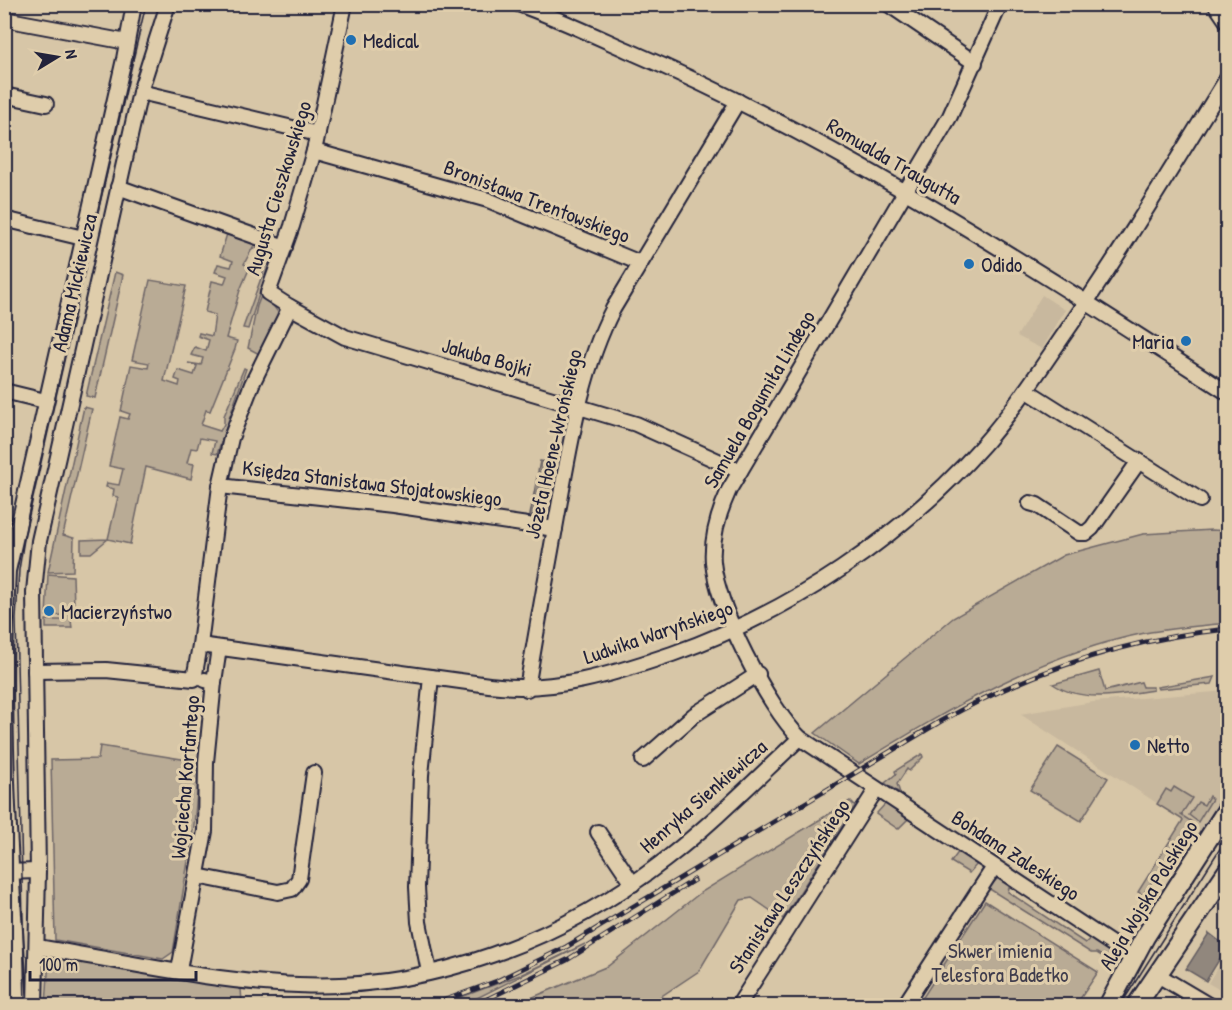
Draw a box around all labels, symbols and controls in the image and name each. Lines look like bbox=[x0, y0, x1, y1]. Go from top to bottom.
place label: Medical bbox=[363, 26, 419, 55]
north arrow bbox=[27, 27, 87, 87]
marker: Medical bbox=[344, 33, 358, 47]
text: N bbox=[60, 48, 83, 61]
street label: Augusta Cieszkowskiego bbox=[238, 97, 318, 279]
street label: Romualda Traugutta bbox=[821, 111, 967, 211]
street label: Bronisława Trentowskiego bbox=[440, 152, 634, 250]
street label: Adama Mickiewicza bbox=[44, 211, 104, 355]
place label: Odido bbox=[981, 250, 1022, 279]
marker: Odido bbox=[962, 257, 976, 271]
street label: Samuela Bogumiła Lindego bbox=[696, 305, 822, 493]
place label: Maria bbox=[1132, 327, 1174, 356]
street label: Jakuba Bojki bbox=[439, 330, 535, 384]
marker: Maria bbox=[1179, 334, 1193, 348]
street label: Józefa Hoene-Wrońskiego bbox=[517, 346, 589, 542]
street label: Księdza Stanisława Stojałowskiego bbox=[241, 453, 503, 513]
street label: Ludwika Waryńskiego bbox=[580, 593, 736, 671]
place label: Macierzyństwo bbox=[61, 597, 172, 626]
marker: Macierzyństwo bbox=[42, 604, 56, 618]
street label: Wojciecha Korfantego bbox=[163, 694, 207, 860]
place label: Netto bbox=[1147, 731, 1189, 760]
street label: Henryka Sienkiewicza bbox=[633, 733, 773, 859]
marker: Netto bbox=[1128, 738, 1142, 752]
street label: Stanisława Leszczyńskiego bbox=[722, 793, 856, 979]
street label: Bohdana Zaleskiego bbox=[946, 803, 1086, 907]
street label: Aleja Wojska Polskiego bbox=[1092, 815, 1204, 975]
park label: Skwer imienia Telesfora Badetko bbox=[931, 936, 1069, 989]
scale bar bbox=[30, 944, 196, 982]
text: 100 m bbox=[39, 952, 78, 977]

